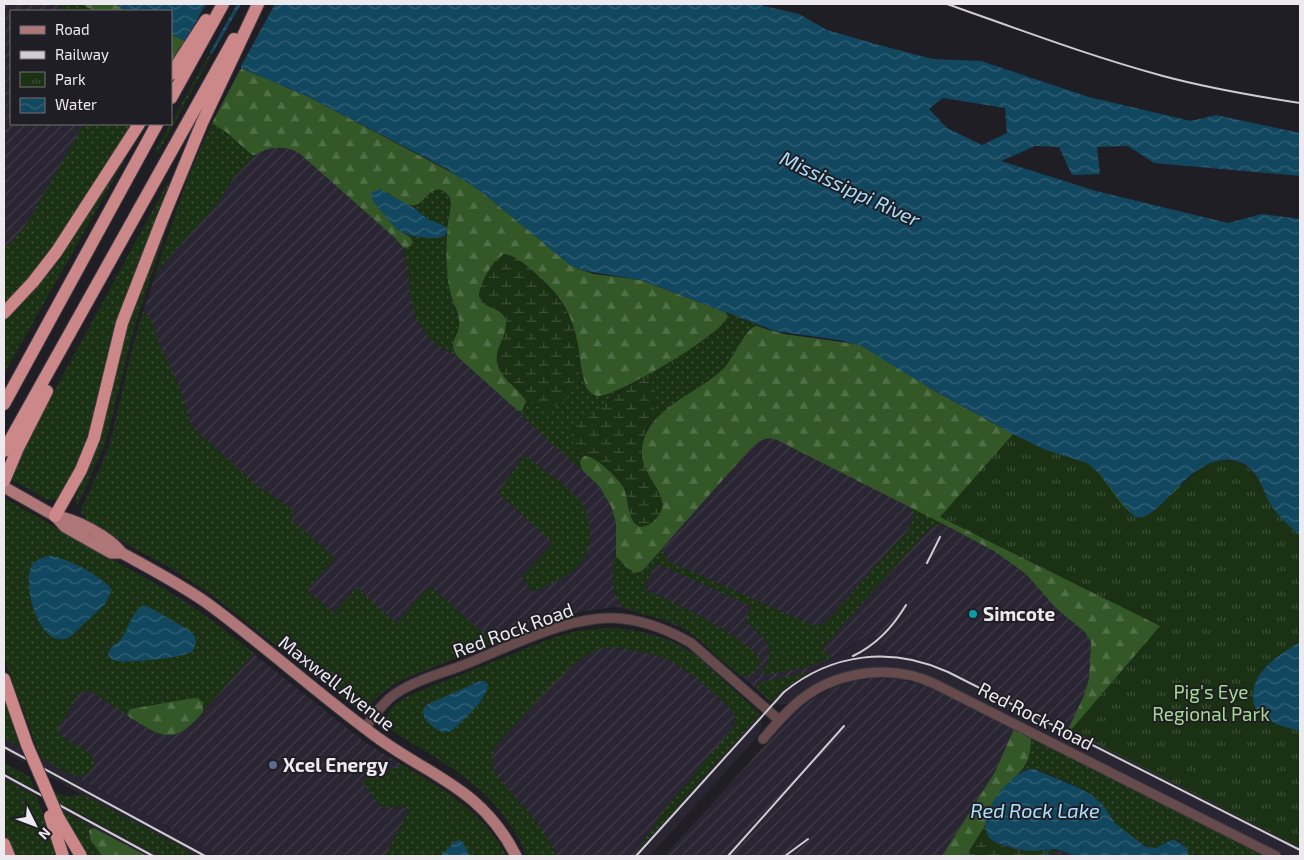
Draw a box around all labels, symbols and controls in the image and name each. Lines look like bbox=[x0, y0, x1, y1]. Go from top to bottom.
legend bbox=[10, 10, 172, 125]
text: Road bbox=[55, 20, 90, 38]
text: Railway bbox=[55, 45, 109, 63]
text: Park bbox=[55, 70, 86, 88]
text: Water bbox=[55, 95, 97, 113]
water label: Mississippi River bbox=[777, 145, 925, 231]
street label: Red Rock Road bbox=[450, 597, 576, 662]
place label: Simcote bbox=[983, 602, 1056, 625]
marker: Simcote bbox=[967, 608, 979, 620]
street label: Maxwell Avenue bbox=[275, 630, 400, 735]
street label: Red Rock Road bbox=[975, 677, 1098, 754]
park label: Pig's Eye Regional Park bbox=[1152, 680, 1270, 725]
place label: Xcel Energy bbox=[283, 753, 388, 777]
marker: Xcel Energy bbox=[267, 759, 279, 771]
water label: Red Rock Lake bbox=[970, 798, 1100, 822]
north arrow bbox=[10, 800, 60, 850]
text: N bbox=[35, 825, 55, 843]

